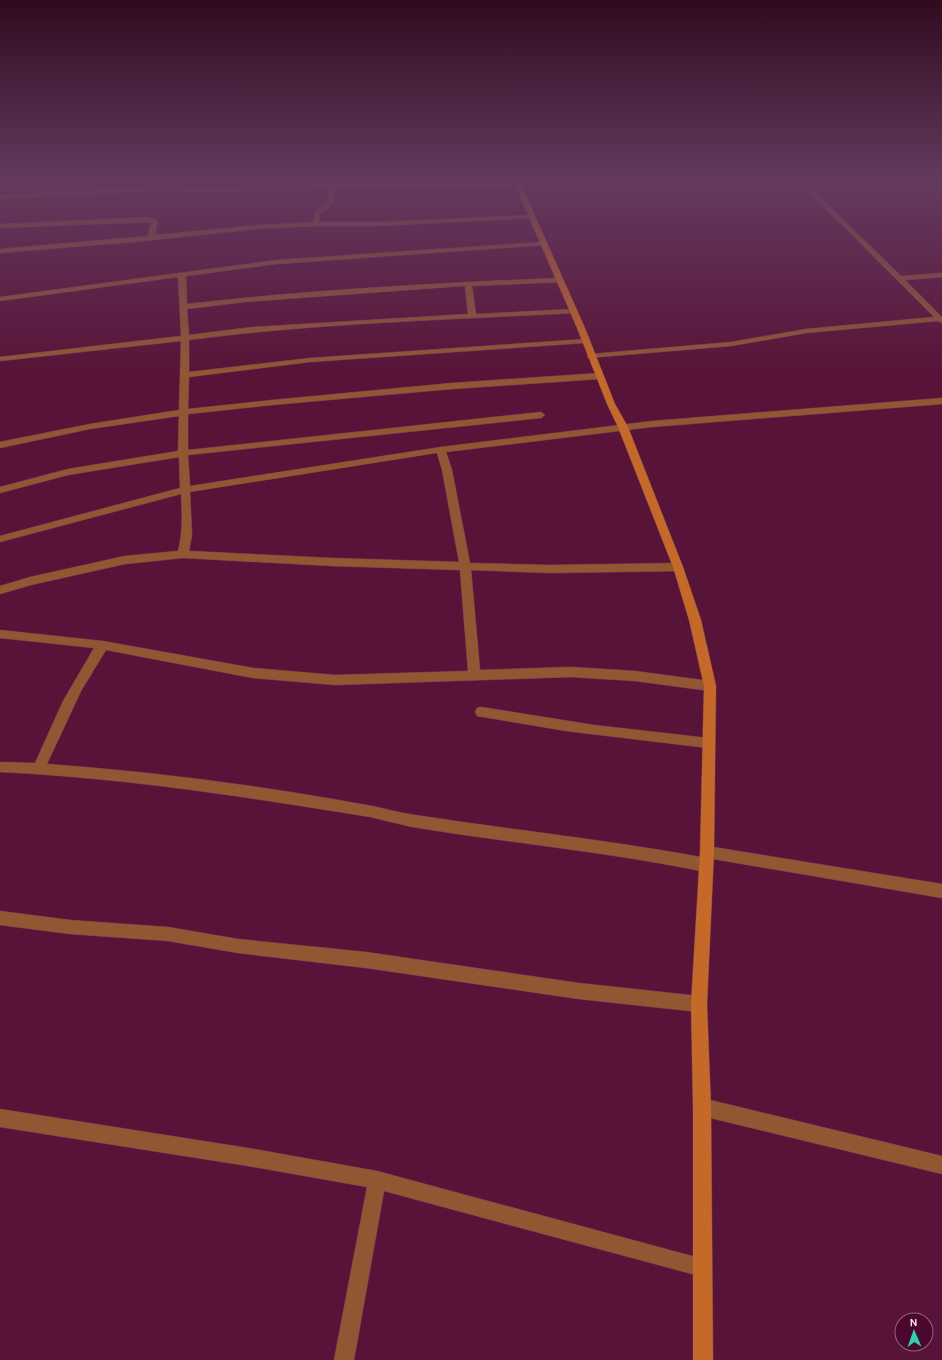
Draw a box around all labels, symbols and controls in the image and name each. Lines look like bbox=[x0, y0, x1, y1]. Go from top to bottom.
north arrow bbox=[894, 1312, 934, 1352]
text: N bbox=[909, 1316, 918, 1329]

